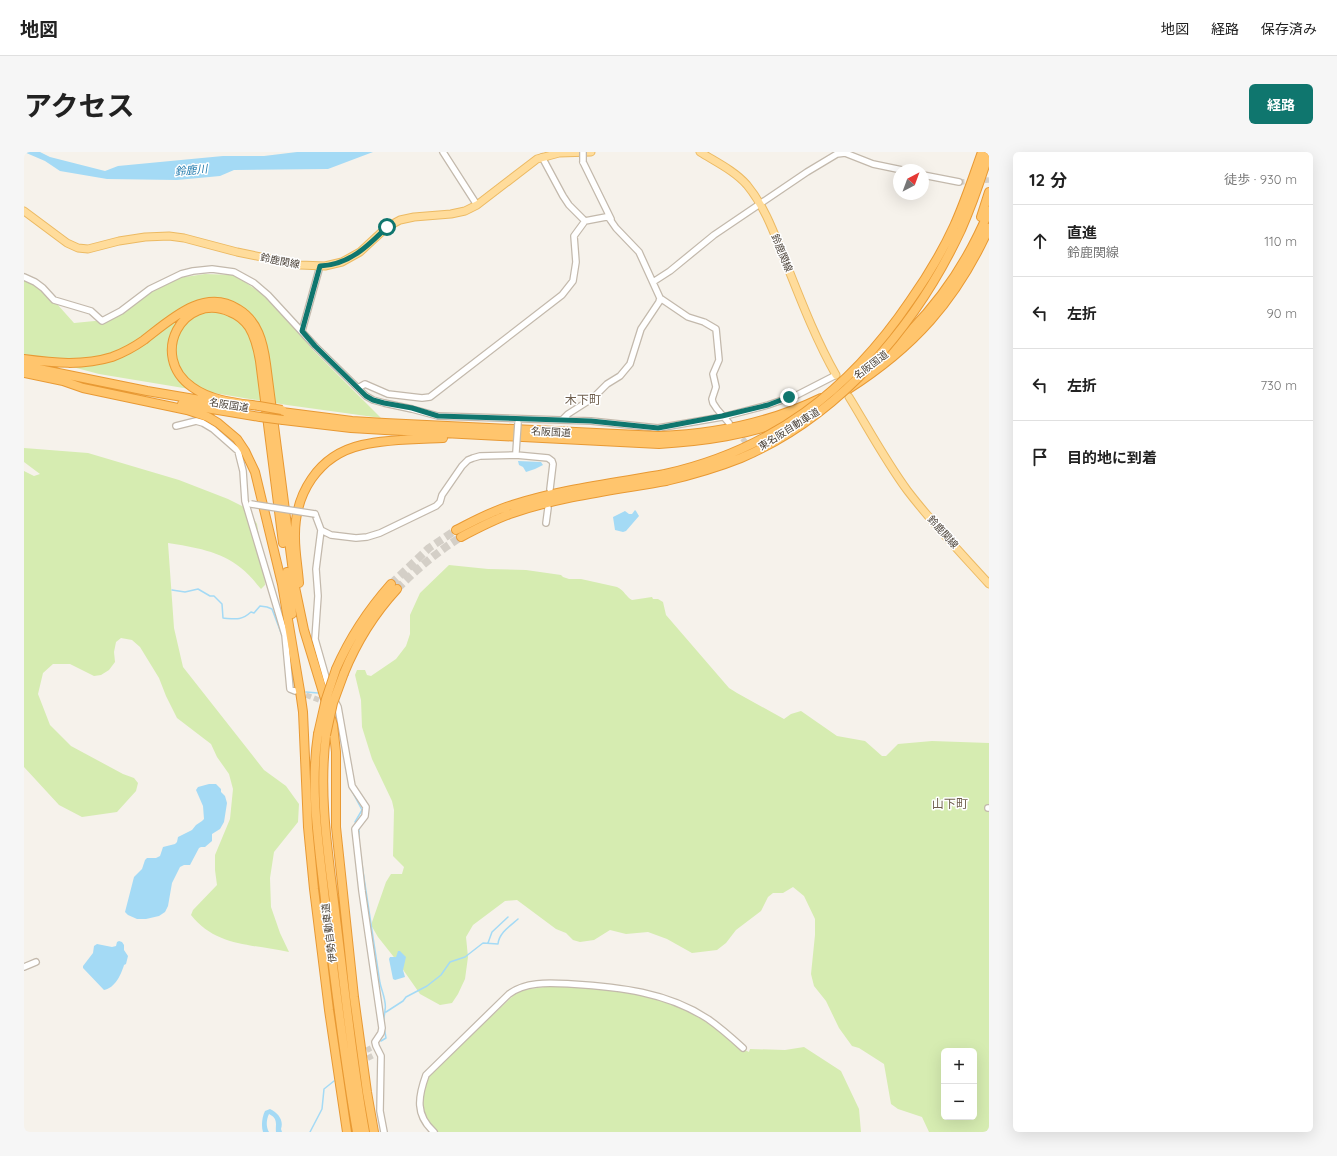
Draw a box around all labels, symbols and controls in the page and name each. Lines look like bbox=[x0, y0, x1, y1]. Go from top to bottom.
text: 地図 bbox=[20, 17, 58, 41]
text: 地図 bbox=[1161, 20, 1189, 38]
text: 経路 bbox=[1211, 20, 1239, 38]
text: 保存済み bbox=[1261, 20, 1317, 38]
button: 経路 bbox=[1249, 84, 1313, 124]
text: アクセス bbox=[24, 88, 135, 123]
water label: 鈴鹿川 bbox=[174, 162, 209, 178]
north arrow bbox=[893, 164, 929, 200]
text: 12 分 bbox=[1029, 169, 1067, 190]
text: 徒歩 · 930 m bbox=[1224, 171, 1297, 187]
route start bbox=[378, 218, 396, 236]
text: 直進 bbox=[1067, 223, 1097, 242]
icon: ahead bbox=[1029, 230, 1051, 252]
street label: 鈴鹿関線 bbox=[768, 232, 796, 274]
text: 110 m bbox=[1264, 233, 1297, 249]
text: 鈴鹿関線 bbox=[1067, 244, 1119, 260]
street label: 鈴鹿関線 bbox=[259, 251, 301, 271]
icon: left bbox=[1029, 302, 1051, 324]
text: 左折 bbox=[1067, 304, 1097, 323]
text: 90 m bbox=[1267, 305, 1297, 321]
street label: 名阪国道 bbox=[851, 348, 891, 382]
icon: left bbox=[1029, 374, 1051, 396]
text: 左折 bbox=[1067, 376, 1097, 395]
text: 730 m bbox=[1260, 377, 1297, 393]
route end bbox=[780, 388, 798, 406]
district label: 木下町 bbox=[565, 392, 601, 407]
street label: 名阪国道 bbox=[208, 395, 250, 415]
street label: 東名阪自動車道 bbox=[756, 405, 822, 453]
street label: 名阪国道 bbox=[531, 424, 571, 440]
icon: arrive bbox=[1029, 446, 1051, 468]
text: 目的地に到着 bbox=[1067, 448, 1157, 467]
street label: 鈴鹿関線 bbox=[925, 513, 961, 551]
district label: 山下町 bbox=[932, 796, 968, 811]
street label: 伊勢自動車道 bbox=[319, 902, 339, 964]
map controls bbox=[941, 1048, 977, 1120]
button: + bbox=[941, 1048, 977, 1084]
button: − bbox=[941, 1084, 977, 1120]

